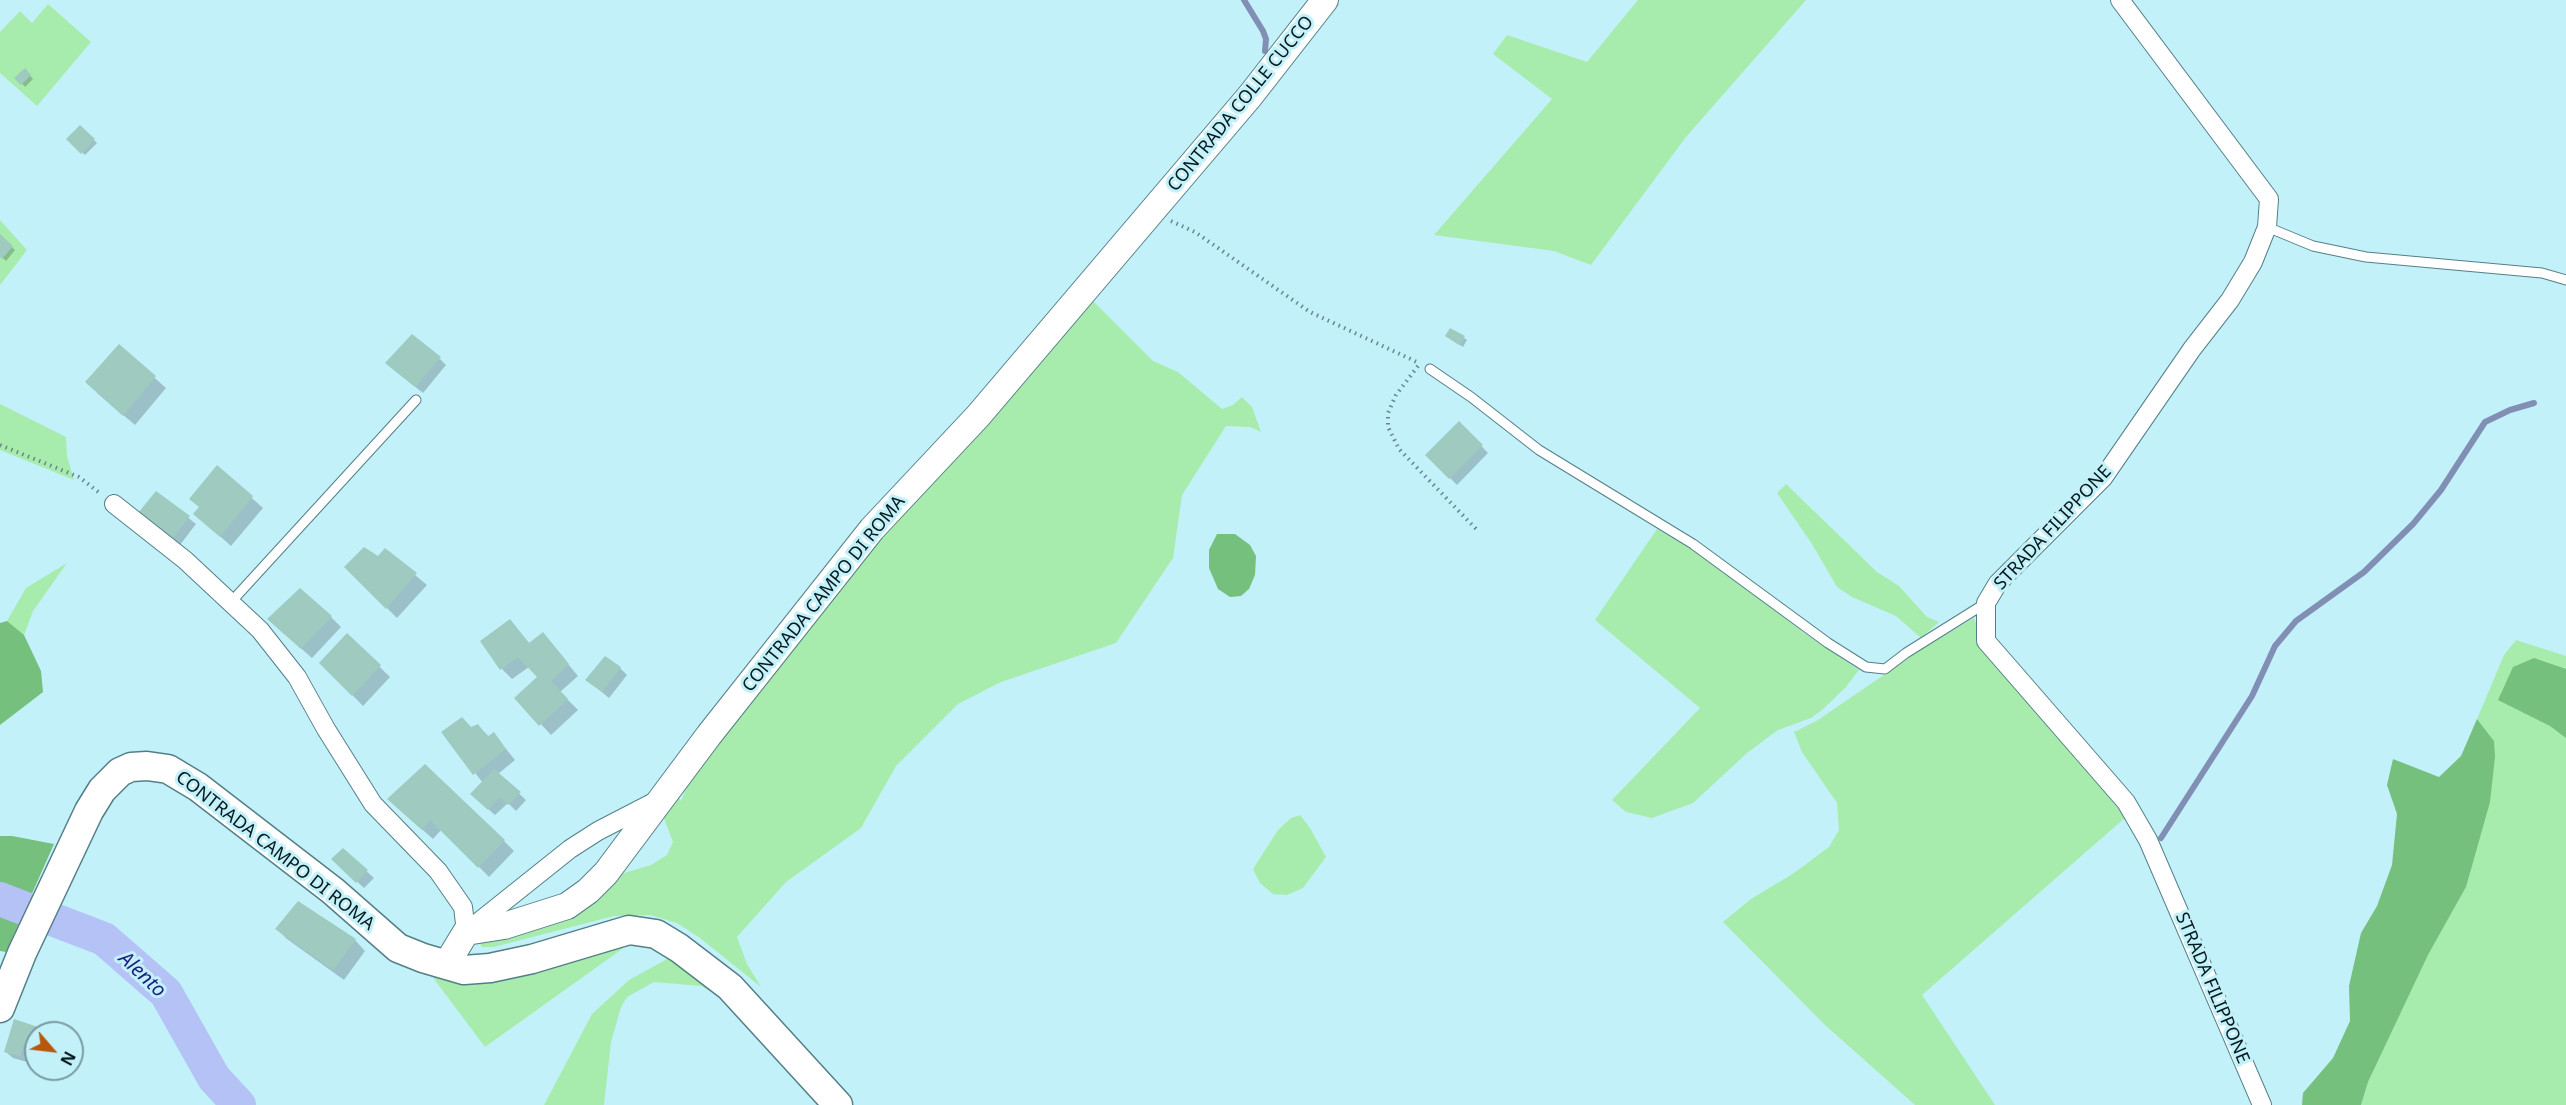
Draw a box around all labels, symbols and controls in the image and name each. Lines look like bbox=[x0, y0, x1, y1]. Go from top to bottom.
street label: CONTRADA COLLE CUCCO bbox=[1163, 12, 1319, 196]
street label: STRADA FILIPPONE bbox=[1990, 461, 2116, 595]
street label: CONTRADA CAMPO DI ROMA bbox=[738, 492, 910, 696]
street label: CONTRADA CAMPO DI ROMA bbox=[171, 767, 379, 935]
street label: STRADA FILIPPONE bbox=[2170, 909, 2254, 1067]
water label: Alento bbox=[113, 947, 171, 1003]
north arrow bbox=[24, 1021, 84, 1081]
text: N bbox=[55, 1048, 81, 1069]

